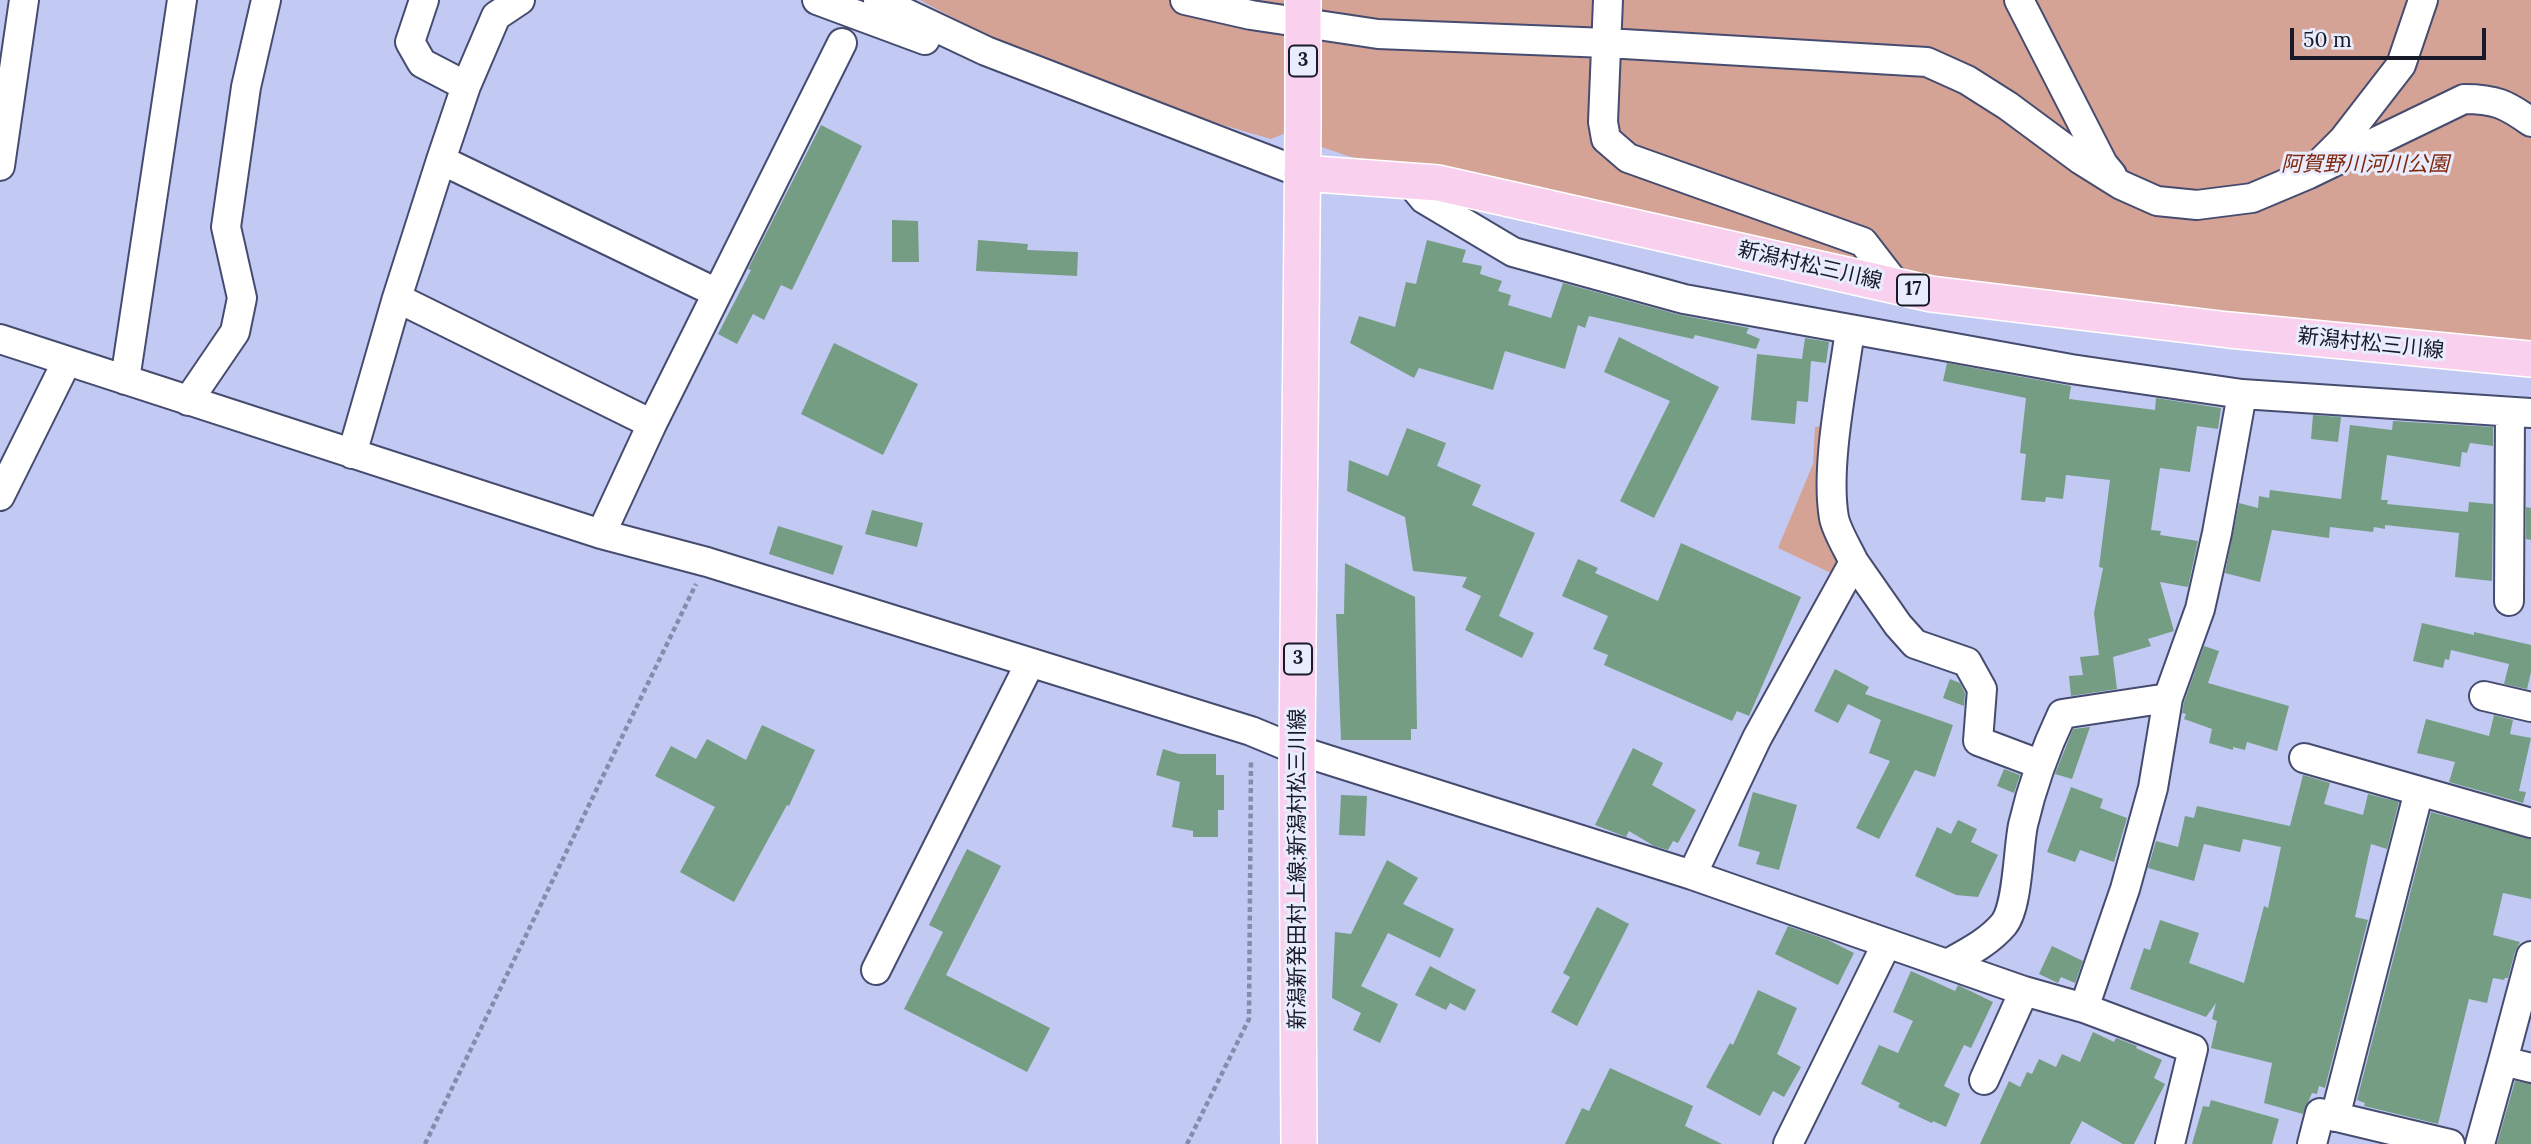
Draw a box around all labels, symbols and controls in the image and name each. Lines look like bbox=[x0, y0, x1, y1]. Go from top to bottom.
scale bar bbox=[2293, 14, 2489, 58]
text: 50 m bbox=[2303, 26, 2352, 53]
road number: 3 bbox=[1289, 45, 1317, 76]
park label: 阿賀野川河川公園 bbox=[2281, 152, 2449, 178]
street label: 新潟村松三川線 bbox=[1736, 237, 1884, 295]
road number: 17 bbox=[1897, 274, 1929, 306]
street label: 新潟村松三川線 bbox=[2297, 324, 2445, 364]
road number: 3 bbox=[1284, 644, 1312, 674]
street label: 新潟新発田村上線;新潟村松三川線 bbox=[1285, 709, 1311, 1029]

